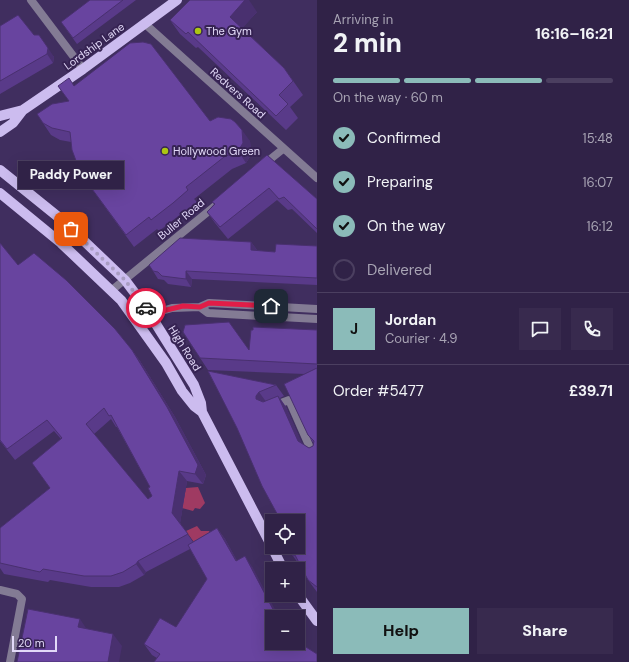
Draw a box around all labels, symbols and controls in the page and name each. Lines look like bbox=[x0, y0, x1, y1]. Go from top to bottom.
text: Arriving in bbox=[333, 11, 393, 28]
street label: Lordship Lane bbox=[61, 19, 127, 73]
place label: The Gym bbox=[206, 24, 252, 38]
text: 16:16–16:21 bbox=[535, 24, 613, 44]
marker: The Gym bbox=[193, 26, 203, 36]
text: 2 min bbox=[333, 26, 402, 60]
street label: Redvers Road bbox=[208, 65, 268, 121]
text: On the way · 60 m bbox=[333, 89, 443, 106]
icon: check bbox=[333, 127, 355, 149]
text: Confirmed bbox=[367, 128, 441, 148]
text: 15:48 bbox=[583, 130, 613, 147]
place label: Hollywood Green bbox=[173, 144, 260, 158]
marker: Hollywood Green bbox=[160, 146, 170, 156]
callout: Paddy Power bbox=[18, 161, 124, 189]
text: Paddy Power bbox=[30, 166, 112, 183]
icon: check bbox=[333, 171, 355, 193]
text: Preparing bbox=[367, 172, 433, 192]
text: 16:07 bbox=[583, 174, 613, 191]
street label: Buller Road bbox=[155, 195, 207, 243]
pin bbox=[54, 212, 88, 246]
icon: check bbox=[333, 215, 355, 237]
text: On the way bbox=[367, 216, 446, 236]
icon: bag bbox=[60, 218, 82, 240]
text: 16:12 bbox=[587, 218, 613, 235]
text: Delivered bbox=[367, 260, 432, 280]
courier bbox=[126, 288, 166, 328]
pin bbox=[254, 289, 288, 323]
icon: home bbox=[260, 295, 282, 317]
icon: car bbox=[135, 297, 157, 319]
button: chat bbox=[519, 308, 561, 350]
button: phone bbox=[571, 308, 613, 350]
text: Jordan bbox=[385, 310, 436, 330]
text: J bbox=[350, 319, 358, 339]
street label: High Road bbox=[166, 323, 205, 373]
text: Courier · 4.9 bbox=[385, 330, 457, 347]
text: Order #5477 bbox=[333, 381, 424, 401]
text: £39.71 bbox=[569, 381, 613, 401]
map controls bbox=[265, 514, 305, 650]
button: locate bbox=[265, 514, 305, 554]
button: + bbox=[265, 562, 305, 602]
button: Help bbox=[333, 608, 469, 654]
button: Share bbox=[477, 608, 613, 654]
button: − bbox=[265, 610, 305, 650]
scale bar bbox=[12, 634, 57, 653]
text: 20 m bbox=[18, 636, 44, 650]

